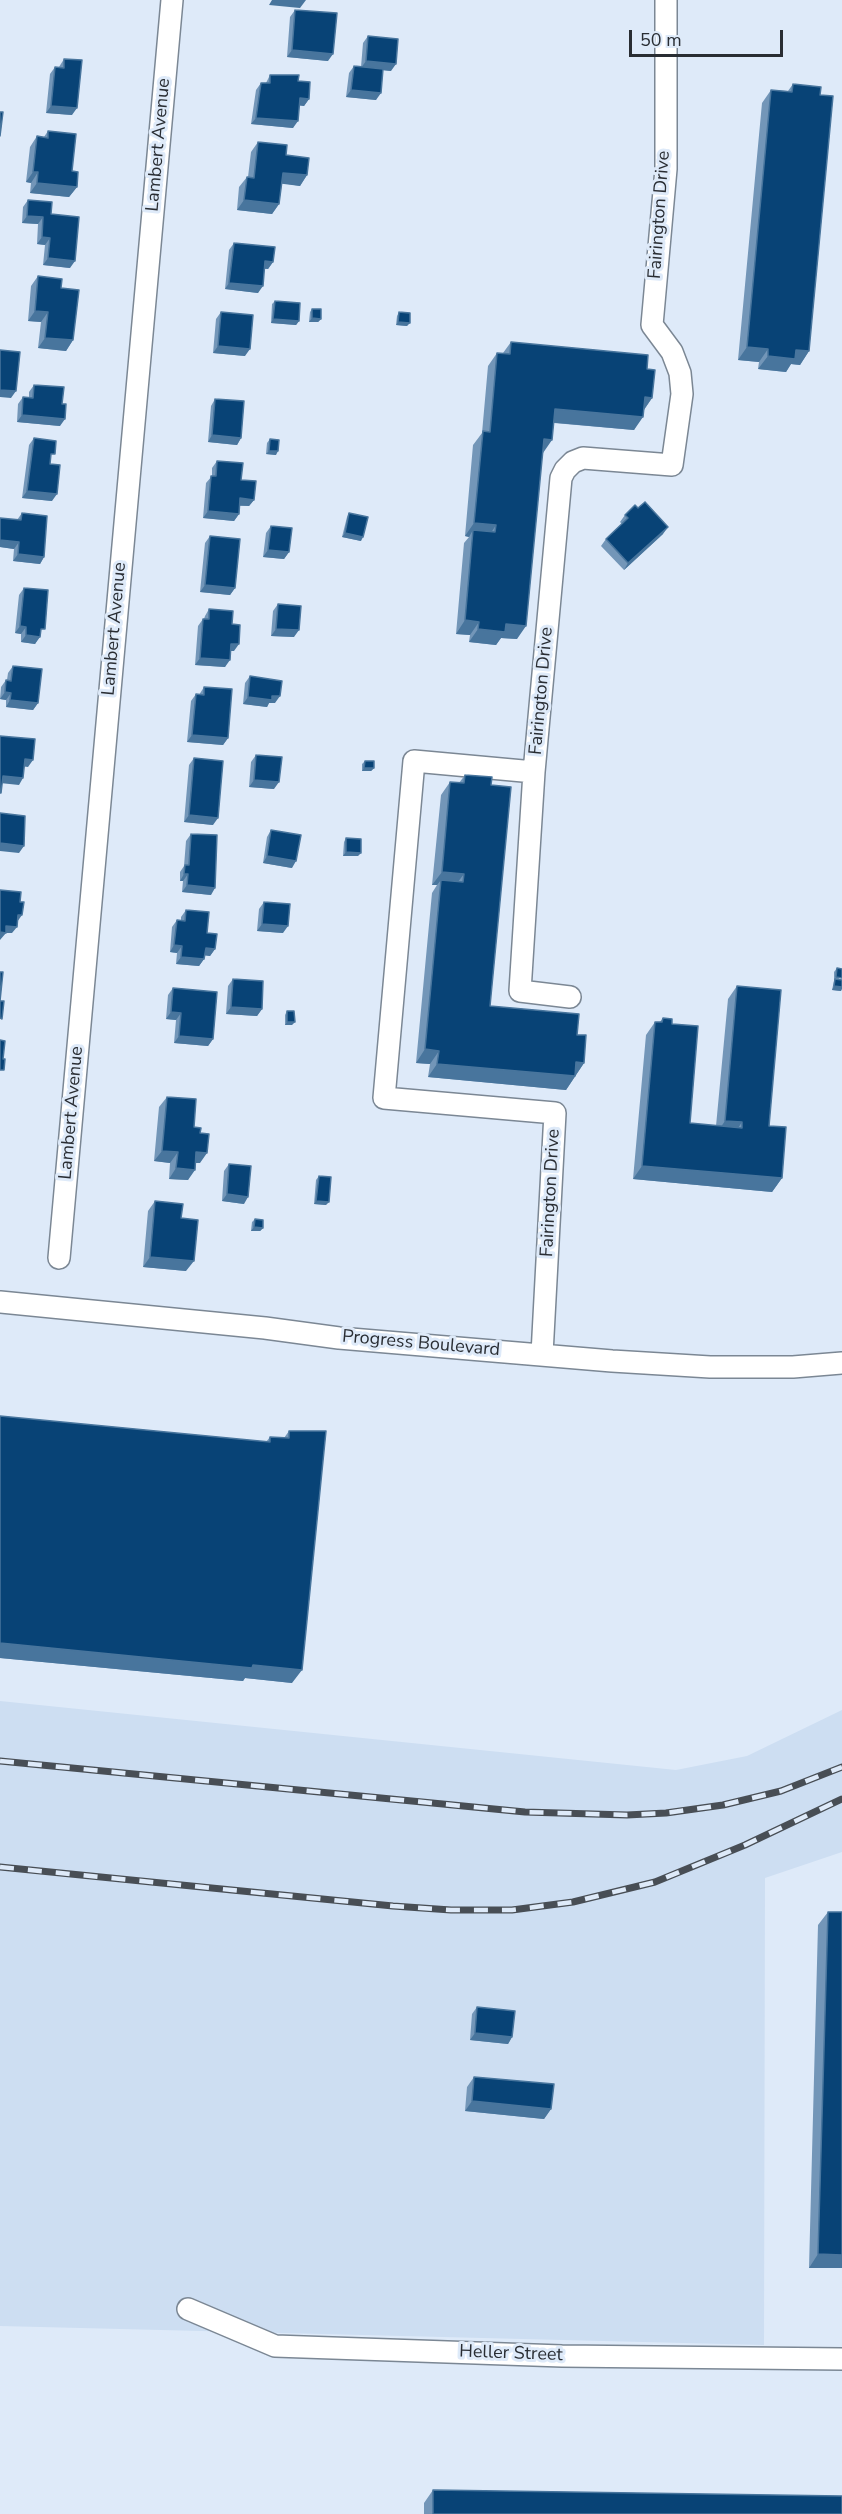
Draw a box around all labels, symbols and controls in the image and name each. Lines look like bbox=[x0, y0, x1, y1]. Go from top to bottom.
scale bar bbox=[632, 18, 786, 56]
text: 50 m bbox=[640, 28, 682, 52]
street label: Lambert Avenue bbox=[142, 77, 176, 213]
street label: Fairington Drive bbox=[645, 150, 675, 280]
street label: Lambert Avenue bbox=[98, 561, 132, 697]
street label: Fairington Drive bbox=[526, 626, 558, 756]
street label: Lambert Avenue bbox=[55, 1045, 89, 1181]
street label: Fairington Drive bbox=[537, 1128, 565, 1258]
street label: Progress Boulevard bbox=[341, 1326, 501, 1362]
street label: Heller Street bbox=[459, 2341, 563, 2367]

